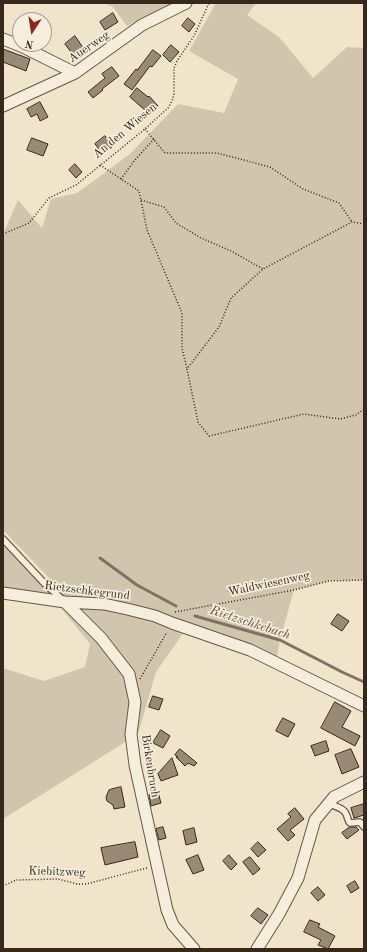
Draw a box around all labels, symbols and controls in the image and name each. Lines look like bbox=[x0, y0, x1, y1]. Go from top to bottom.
north arrow bbox=[12, 12, 52, 52]
street label: Auerweg bbox=[66, 28, 112, 66]
text: N bbox=[24, 37, 35, 50]
street label: An den Wiesen bbox=[90, 100, 160, 162]
street label: Waldwiesenweg bbox=[227, 568, 311, 600]
street label: Rietzschkegrund bbox=[43, 579, 131, 603]
water label: Rietzschkebach bbox=[208, 603, 292, 643]
street label: Birkenbruch bbox=[138, 733, 162, 799]
street label: Kiebitzweg bbox=[28, 864, 86, 880]

